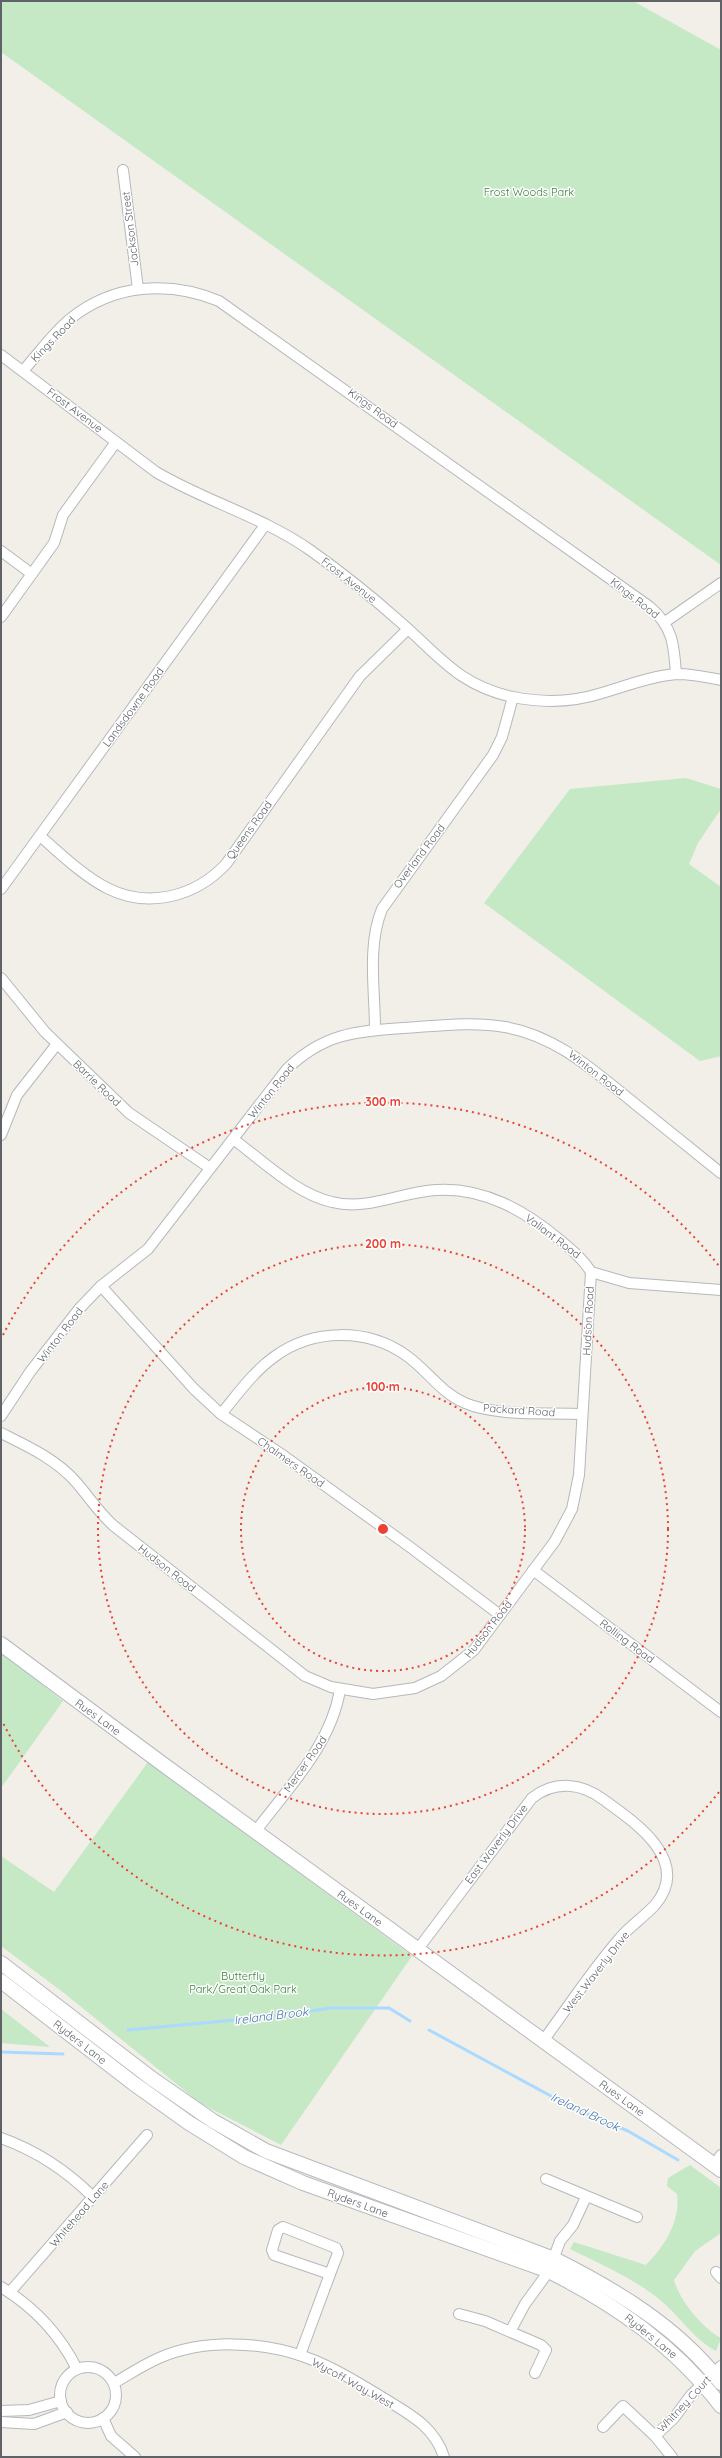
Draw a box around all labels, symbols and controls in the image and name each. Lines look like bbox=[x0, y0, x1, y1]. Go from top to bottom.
park label: Frost Woods Park bbox=[484, 185, 574, 199]
street label: Jackson Street bbox=[118, 190, 142, 267]
street label: Kings Road bbox=[28, 313, 78, 365]
street label: Frost Avenue bbox=[44, 384, 106, 436]
street label: Kings Road bbox=[345, 385, 401, 431]
street label: Frost Avenue bbox=[319, 554, 379, 606]
street label: Kings Road bbox=[608, 575, 662, 621]
street label: Landsdowne Road bbox=[99, 664, 167, 750]
street label: Queens Road bbox=[223, 798, 275, 862]
street label: Overland Road bbox=[390, 821, 448, 891]
street label: Winton Road bbox=[566, 1047, 626, 1099]
street label: Barrie Road bbox=[70, 1057, 124, 1109]
street label: Winton Road bbox=[245, 1061, 297, 1121]
text: 300 m bbox=[365, 1094, 401, 1109]
street label: Valiant Road bbox=[523, 1211, 583, 1261]
text: 200 m bbox=[365, 1236, 401, 1251]
street label: Hudson Road bbox=[579, 1286, 597, 1356]
street label: Winton Road bbox=[34, 1305, 86, 1365]
text: 100 m bbox=[366, 1379, 400, 1394]
street label: Packard Road bbox=[482, 1400, 556, 1420]
street label: Chalmers Road bbox=[255, 1434, 327, 1490]
centre of rings bbox=[376, 1522, 390, 1536]
street label: Hudson Road bbox=[135, 1541, 199, 1595]
street label: Hudson Road bbox=[461, 1597, 515, 1661]
street label: Rolling Road bbox=[597, 1616, 657, 1666]
street label: Rues Lane bbox=[72, 1696, 124, 1738]
street label: Mercer Road bbox=[280, 1733, 330, 1795]
street label: East Waverly Drive bbox=[461, 1801, 531, 1887]
street label: Rues Lane bbox=[334, 1887, 386, 1929]
street label: West Waverly Drive bbox=[560, 1928, 632, 2016]
park label: Butterfly Park/Great Oak Park bbox=[189, 1969, 297, 1996]
water label: Ireland Brook bbox=[233, 2003, 311, 2028]
street label: Ryders Lane bbox=[50, 2017, 110, 2067]
street label: Rues Lane bbox=[596, 2077, 648, 2119]
water label: Ireland Brook bbox=[548, 2089, 624, 2135]
street label: Whitehead Lane bbox=[46, 2178, 112, 2250]
street label: Ryders Lane bbox=[326, 2185, 390, 2221]
street label: Ryders Lane bbox=[622, 2310, 680, 2362]
street label: Wycoff Way West bbox=[309, 2355, 397, 2412]
street label: Whitney Court bbox=[654, 2372, 714, 2435]

